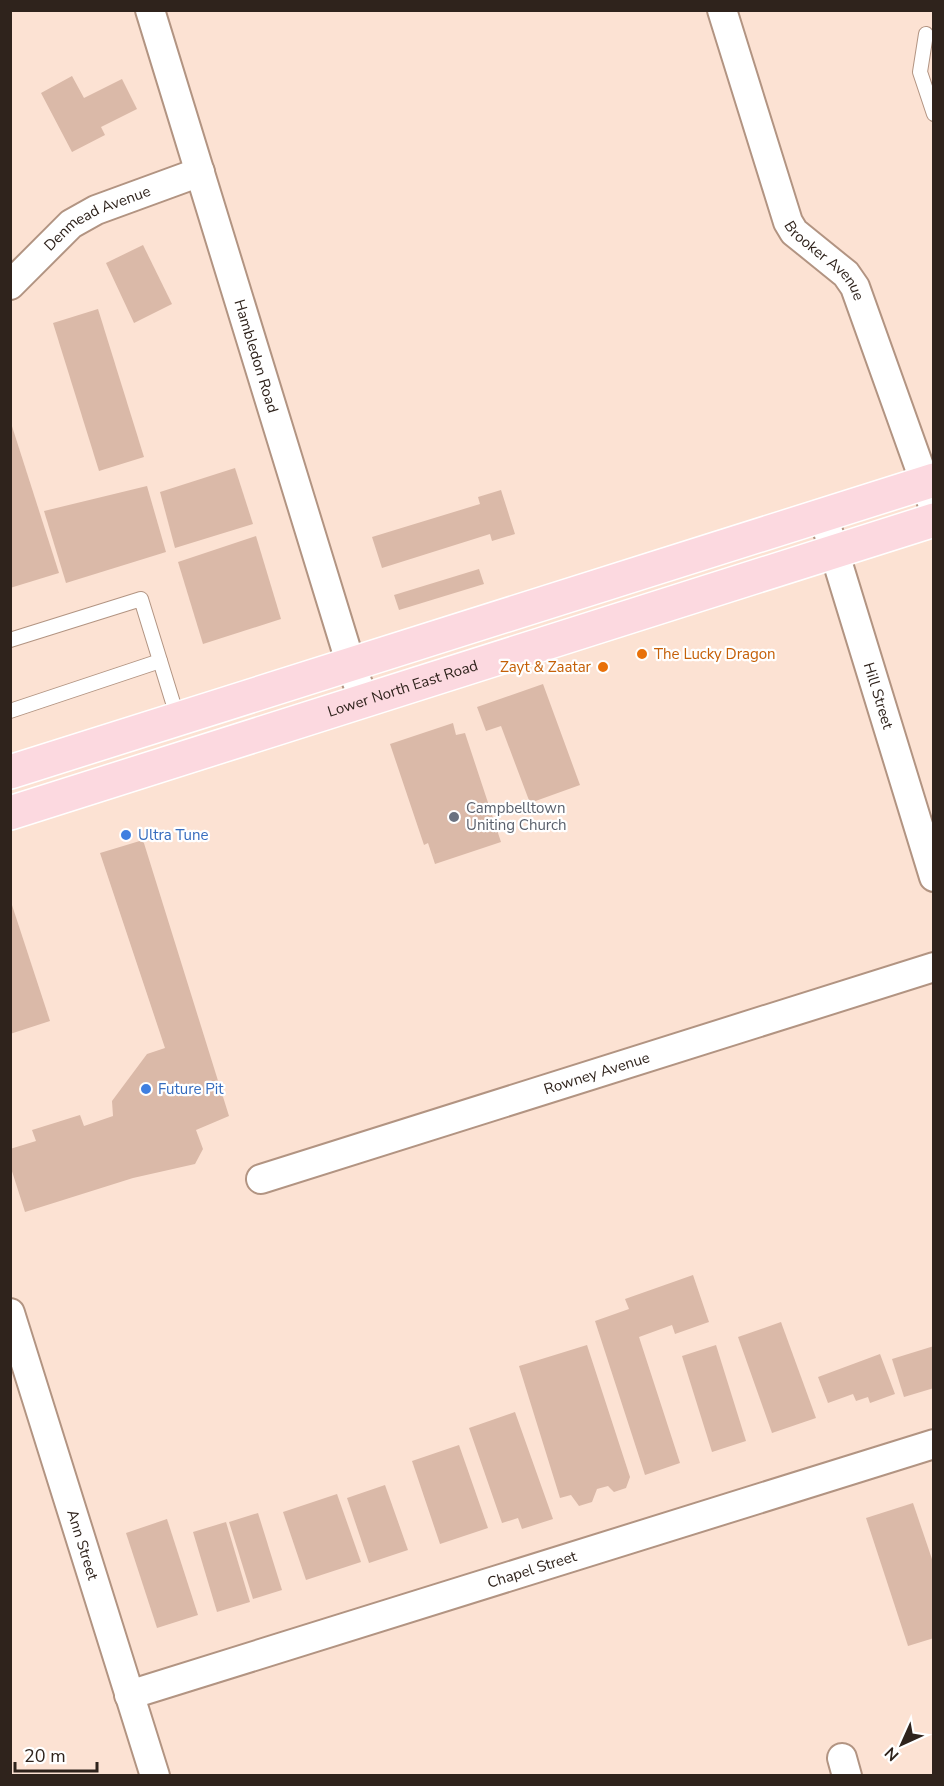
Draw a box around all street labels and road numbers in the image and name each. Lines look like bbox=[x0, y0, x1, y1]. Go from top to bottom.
street label: Denmead Avenue bbox=[40, 181, 153, 255]
street label: Brooker Avenue bbox=[779, 217, 869, 303]
street label: Hambledon Road bbox=[229, 297, 283, 415]
street label: Lower North East Road bbox=[325, 655, 480, 722]
street label: Hill Street bbox=[859, 660, 898, 732]
street label: Rowney Avenue bbox=[541, 1047, 652, 1099]
street label: Ann Street bbox=[62, 1507, 103, 1583]
street label: Chapel Street bbox=[485, 1546, 580, 1593]

